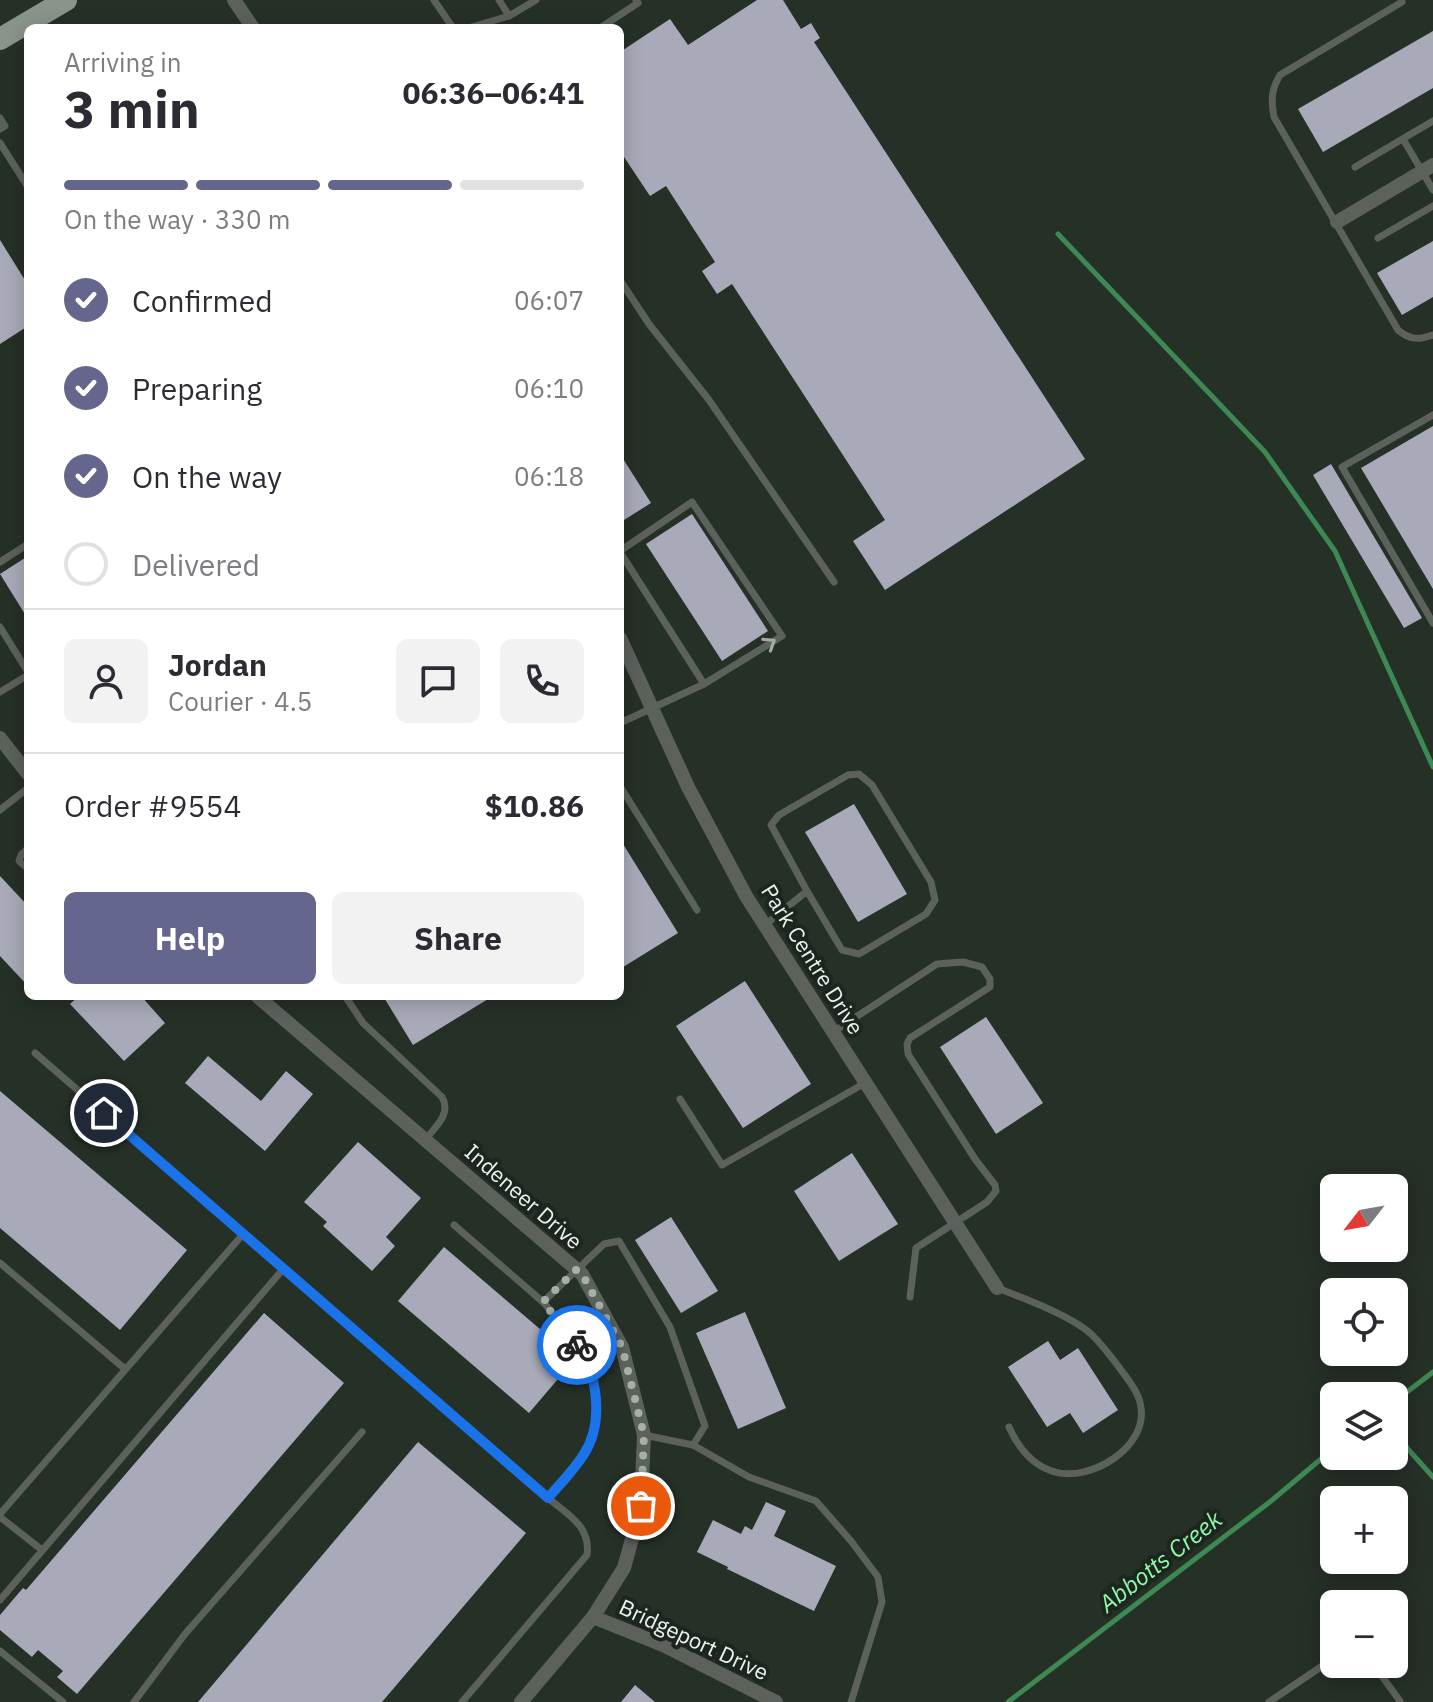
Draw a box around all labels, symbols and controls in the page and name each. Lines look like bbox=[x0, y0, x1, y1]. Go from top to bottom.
text: Arriving in bbox=[64, 45, 181, 79]
text: 06:36–06:41 bbox=[403, 73, 584, 112]
text: 3 min bbox=[64, 75, 200, 142]
text: On the way · 330 m bbox=[64, 202, 290, 236]
icon: check bbox=[64, 278, 108, 322]
text: Confirmed bbox=[132, 281, 273, 320]
text: 06:07 bbox=[514, 283, 584, 317]
icon: check bbox=[64, 366, 108, 410]
text: Preparing bbox=[132, 369, 262, 408]
text: 06:10 bbox=[514, 371, 584, 405]
icon: check bbox=[64, 454, 108, 498]
text: On the way bbox=[132, 457, 282, 496]
text: 06:18 bbox=[514, 459, 584, 493]
text: Delivered bbox=[132, 545, 260, 584]
one-way arrow bbox=[762, 638, 776, 653]
button: person bbox=[64, 639, 148, 723]
button: chat bbox=[396, 639, 480, 723]
button: phone bbox=[500, 639, 584, 723]
text: Jordan bbox=[168, 645, 267, 684]
text: Courier · 4.5 bbox=[168, 684, 312, 718]
text: Order #9554 bbox=[64, 786, 241, 825]
text: $10.86 bbox=[485, 786, 584, 825]
street label: Park Centre Drive bbox=[755, 878, 871, 1040]
button: Help bbox=[64, 892, 316, 984]
button: Share bbox=[332, 892, 584, 984]
pin bbox=[70, 1079, 138, 1147]
icon: home bbox=[82, 1091, 126, 1135]
street label: Indeneer Drive bbox=[459, 1137, 589, 1255]
north arrow bbox=[1320, 1174, 1408, 1262]
map controls bbox=[1320, 1174, 1408, 1678]
button: locate bbox=[1320, 1278, 1408, 1366]
courier bbox=[537, 1305, 617, 1385]
icon: bike bbox=[555, 1323, 599, 1367]
button: layers bbox=[1320, 1382, 1408, 1470]
pin bbox=[607, 1472, 675, 1540]
icon: bag bbox=[619, 1484, 663, 1528]
button: + bbox=[1320, 1486, 1408, 1574]
water label: Abbotts Creek bbox=[1091, 1503, 1228, 1620]
button: − bbox=[1320, 1590, 1408, 1678]
street label: Bridgeport Drive bbox=[615, 1592, 773, 1686]

